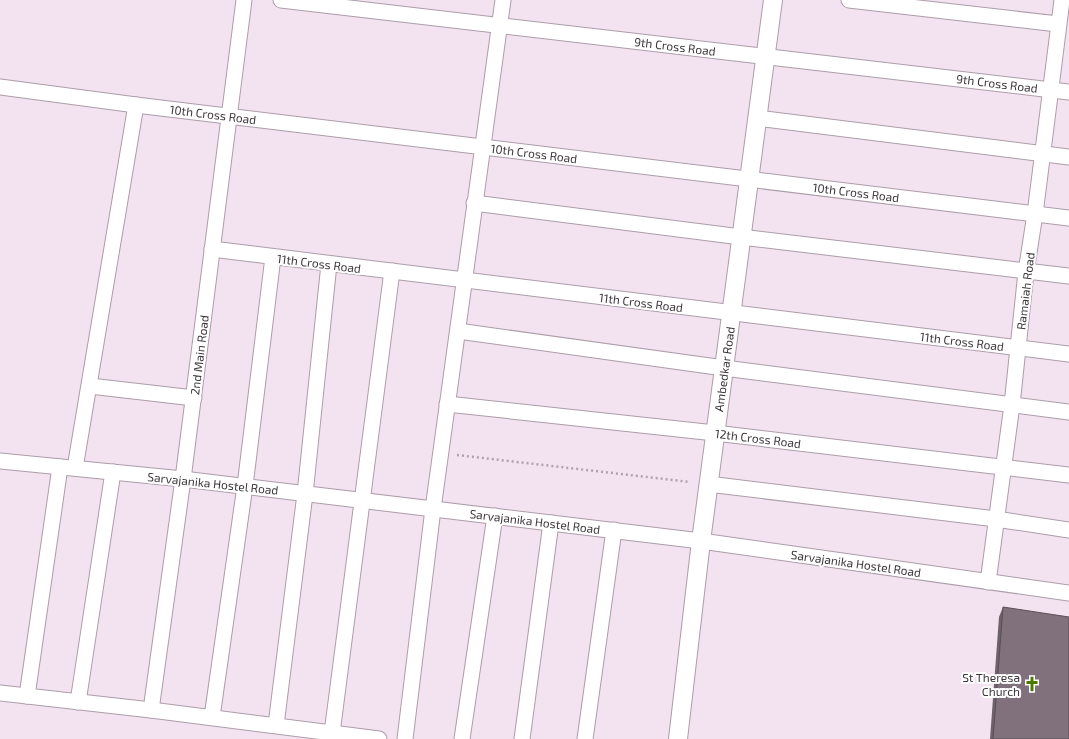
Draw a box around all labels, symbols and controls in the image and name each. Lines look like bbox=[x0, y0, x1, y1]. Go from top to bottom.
street label: 9th Cross Road bbox=[633, 34, 717, 58]
street label: 9th Cross Road bbox=[955, 71, 1039, 95]
street label: 10th Cross Road bbox=[169, 102, 257, 126]
street label: 10th Cross Road bbox=[490, 141, 578, 165]
street label: 10th Cross Road bbox=[812, 180, 900, 204]
street label: 11th Cross Road bbox=[276, 251, 362, 275]
street label: Ramaiah Road bbox=[1013, 251, 1037, 331]
street label: 11th Cross Road bbox=[598, 290, 684, 314]
street label: 2nd Main Road bbox=[187, 314, 211, 396]
street label: Ambedkar Road bbox=[711, 326, 737, 412]
street label: 11th Cross Road bbox=[919, 329, 1005, 353]
street label: 12th Cross Road bbox=[714, 426, 802, 450]
street label: Sarvajanika Hostel Road bbox=[147, 469, 279, 498]
street label: Sarvajanika Hostel Road bbox=[469, 506, 601, 537]
street label: Sarvajanika Hostel Road bbox=[790, 547, 922, 580]
place label: St Theresa Church bbox=[962, 670, 1020, 698]
church icon: St Theresa Church bbox=[1023, 675, 1041, 693]

